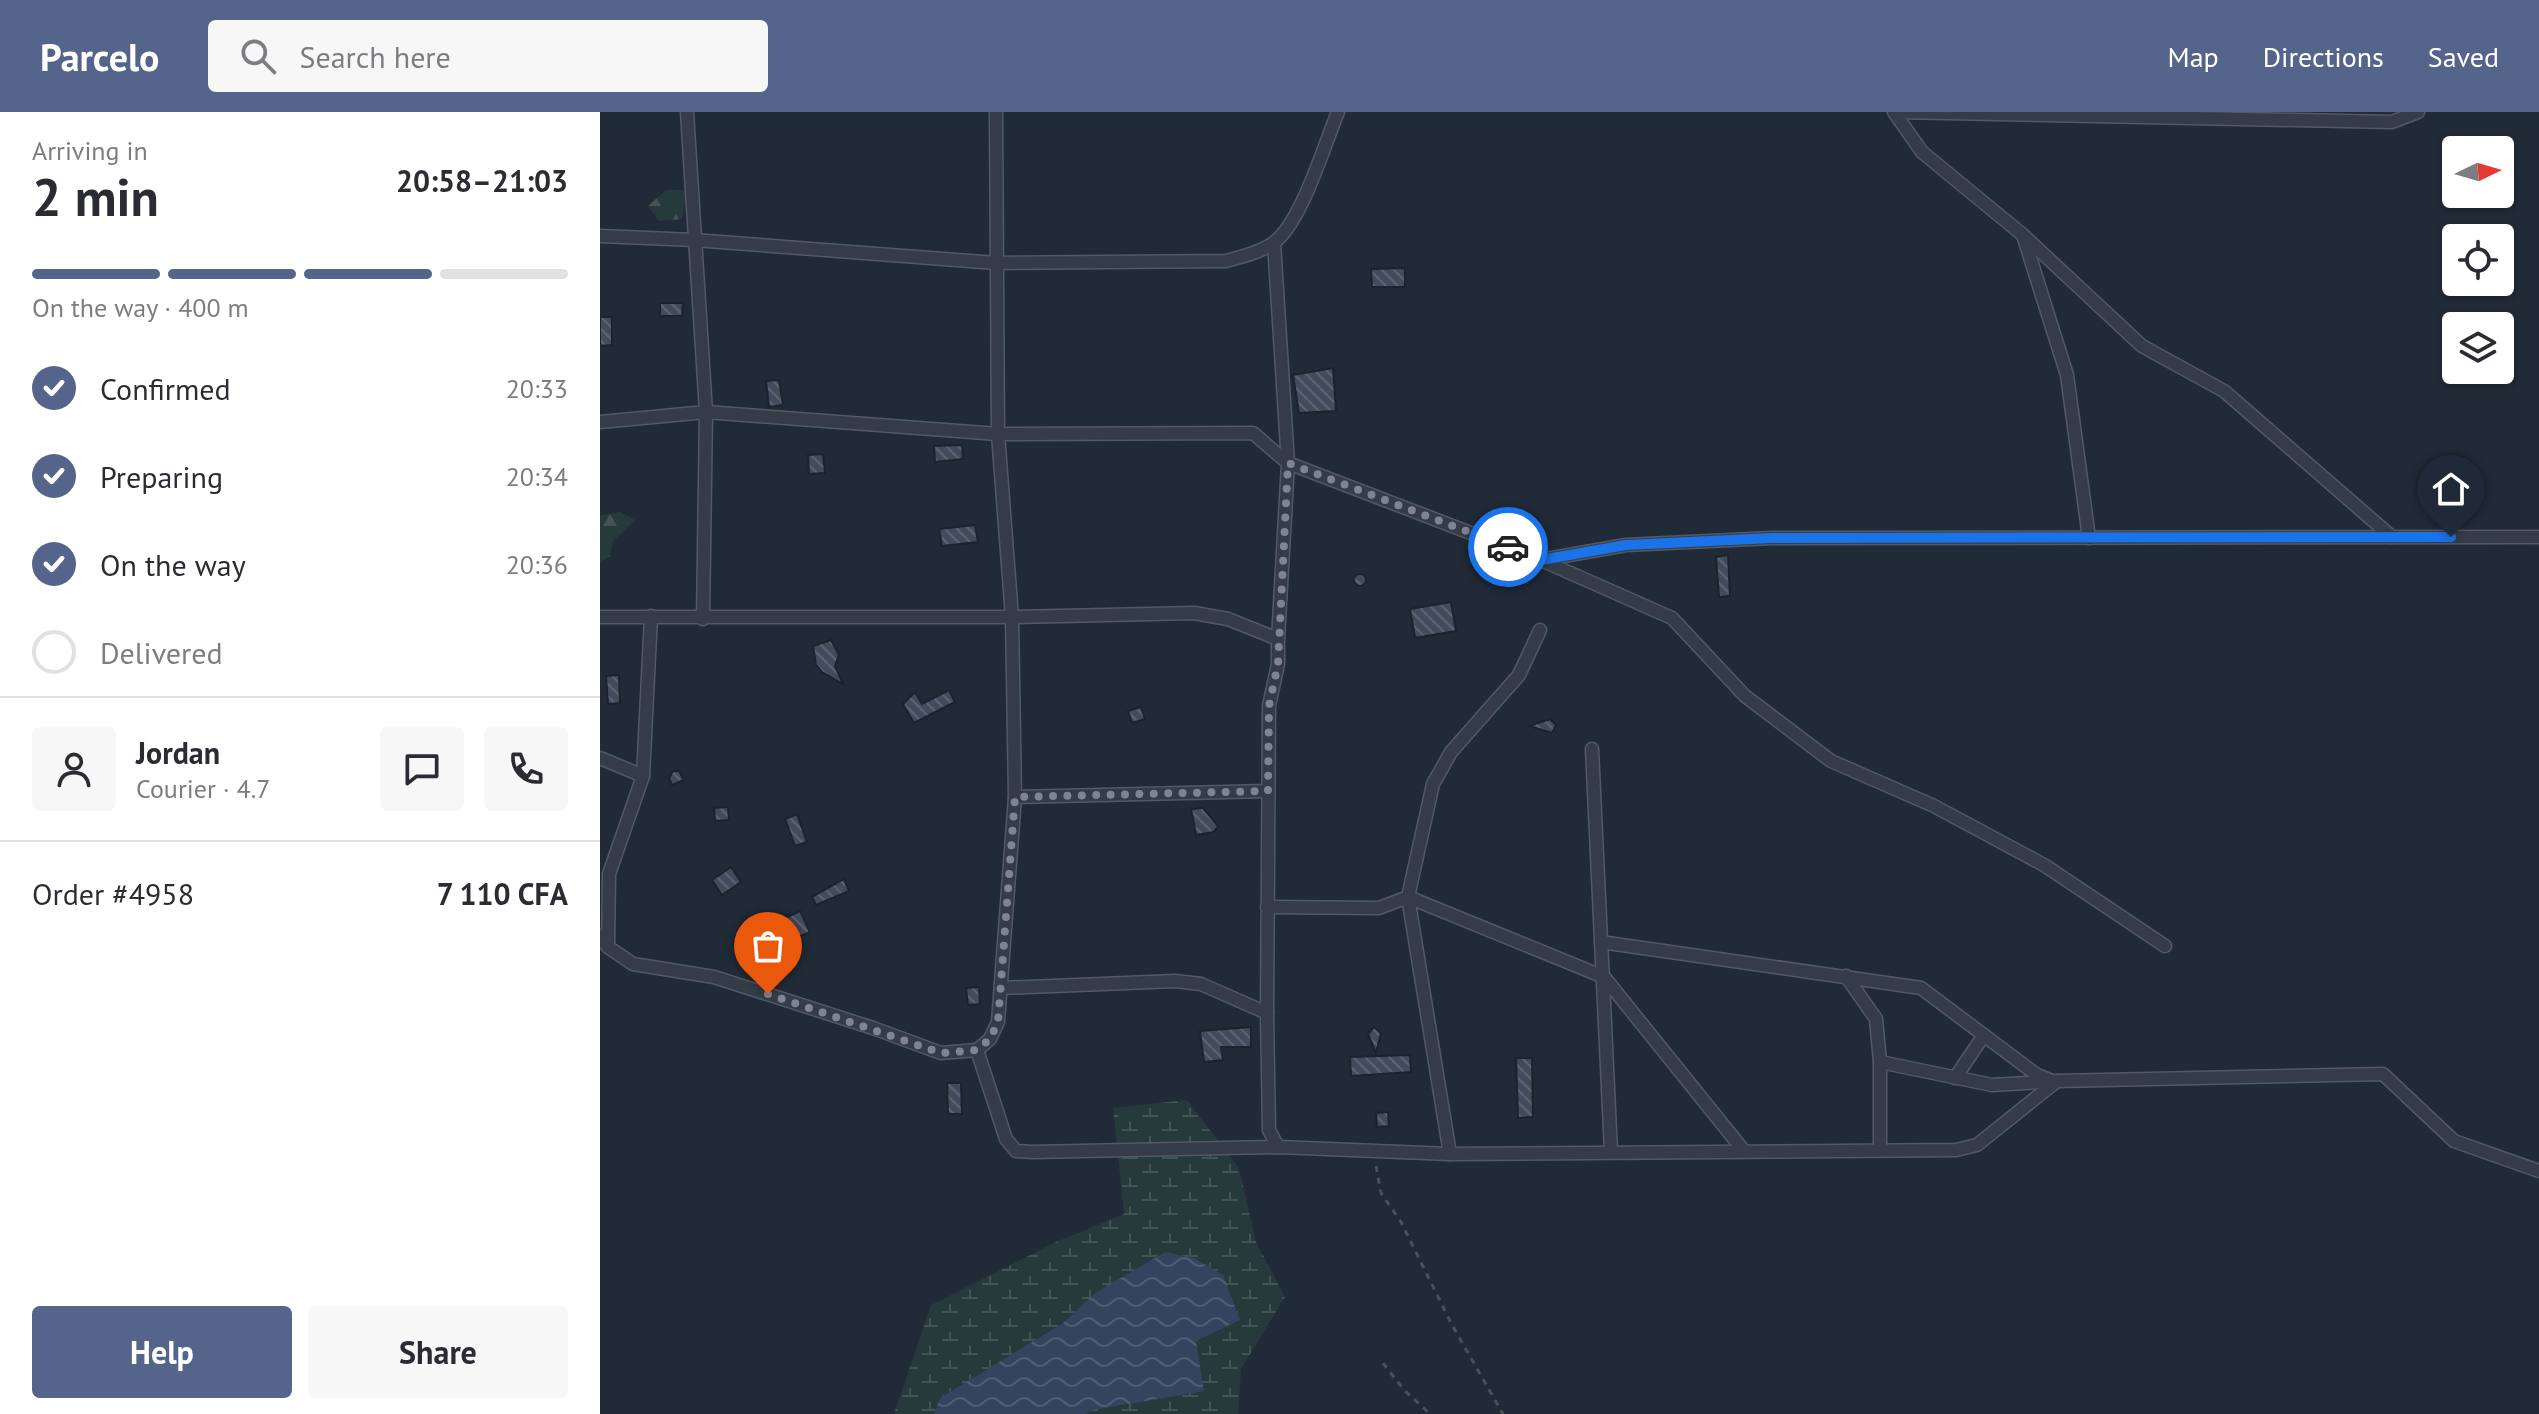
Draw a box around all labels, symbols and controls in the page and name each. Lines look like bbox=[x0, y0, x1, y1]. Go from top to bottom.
search box bbox=[208, 20, 768, 92]
text: Parcelo bbox=[40, 32, 160, 81]
icon: search bbox=[236, 34, 280, 78]
text: Search here bbox=[300, 37, 451, 76]
text: Map bbox=[2168, 38, 2219, 75]
text: Directions bbox=[2263, 38, 2384, 75]
text: Saved bbox=[2428, 38, 2499, 75]
text: Arriving in bbox=[32, 134, 148, 167]
north arrow bbox=[2442, 136, 2514, 208]
map controls bbox=[2442, 136, 2514, 384]
text: 20:58–21:03 bbox=[396, 161, 568, 200]
text: 2 min bbox=[32, 163, 159, 230]
button: locate bbox=[2442, 224, 2514, 296]
text: On the way · 400 m bbox=[32, 291, 249, 324]
button: layers bbox=[2442, 312, 2514, 384]
icon: check bbox=[32, 366, 76, 410]
text: Confirmed bbox=[100, 369, 231, 408]
text: 20:33 bbox=[506, 372, 568, 405]
icon: check bbox=[32, 454, 76, 498]
pin bbox=[2417, 455, 2485, 537]
text: Preparing bbox=[100, 457, 223, 496]
text: 20:34 bbox=[506, 460, 568, 493]
icon: home bbox=[2429, 467, 2473, 511]
courier bbox=[1468, 507, 1548, 587]
icon: car bbox=[1486, 525, 1530, 569]
icon: check bbox=[32, 542, 76, 586]
text: On the way bbox=[100, 545, 246, 584]
text: 20:36 bbox=[506, 548, 568, 581]
text: Delivered bbox=[100, 633, 223, 672]
button: person bbox=[32, 727, 116, 811]
button: chat bbox=[380, 727, 464, 811]
button: phone bbox=[484, 727, 568, 811]
text: Jordan bbox=[136, 733, 220, 772]
text: Courier · 4.7 bbox=[136, 772, 270, 805]
text: Order #4958 bbox=[32, 874, 194, 913]
text: 7 110 CFA bbox=[437, 874, 568, 913]
pin bbox=[734, 912, 802, 994]
icon: bag bbox=[746, 924, 790, 968]
button: Help bbox=[32, 1306, 292, 1398]
button: Share bbox=[308, 1306, 568, 1398]

